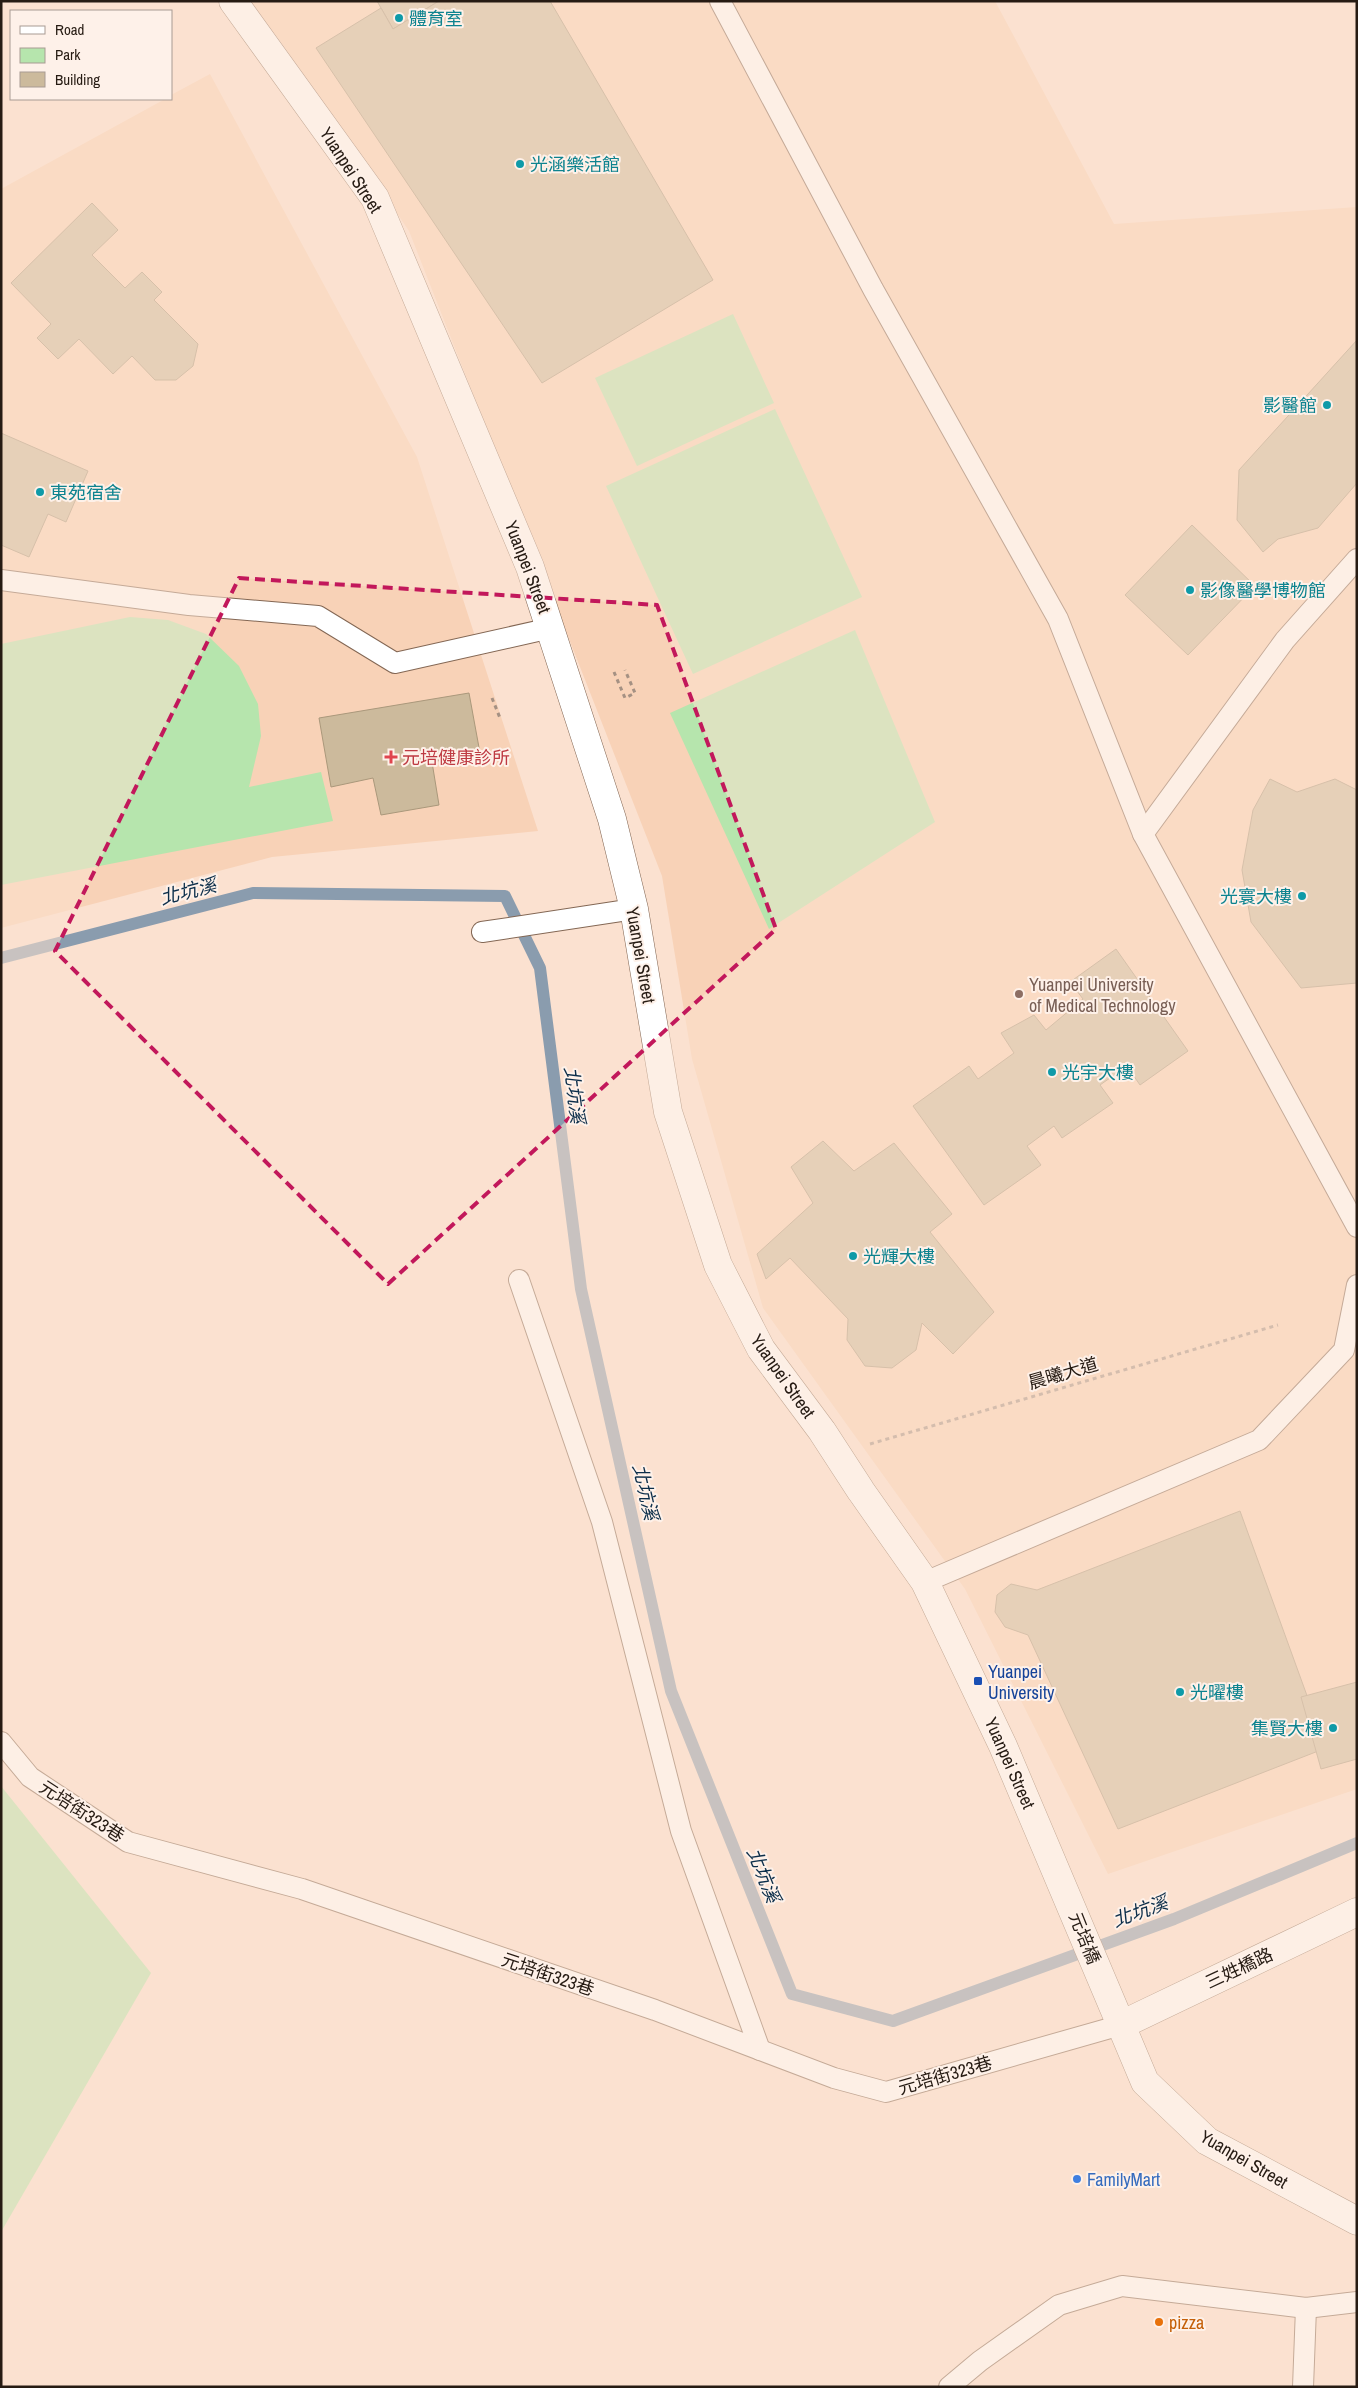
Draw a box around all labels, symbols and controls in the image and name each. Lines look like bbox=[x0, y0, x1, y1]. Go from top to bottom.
place label: 體育室 bbox=[409, 6, 463, 31]
legend bbox=[10, 10, 172, 100]
marker: 體育室 bbox=[393, 12, 405, 24]
text: Road bbox=[55, 19, 84, 40]
text: Park bbox=[55, 44, 81, 65]
text: Building bbox=[55, 69, 100, 90]
street label: Yuanpei Street bbox=[314, 122, 388, 218]
place label: 光涵樂活館 bbox=[530, 152, 620, 177]
marker: 光涵樂活館 bbox=[514, 158, 526, 170]
place label: 影醫館 bbox=[1263, 393, 1317, 418]
marker: 影醫館 bbox=[1321, 399, 1333, 411]
place label: 東苑宿舍 bbox=[50, 480, 122, 505]
marker: 東苑宿舍 bbox=[34, 486, 46, 498]
street label: Yuanpei Street bbox=[499, 517, 557, 617]
place label: 影像醫學博物館 bbox=[1200, 578, 1326, 603]
marker: 影像醫學博物館 bbox=[1184, 584, 1196, 596]
place label: 元培健康診所 bbox=[402, 745, 510, 770]
marker: 元培健康診所 bbox=[384, 750, 398, 764]
water label: 北坑溪 bbox=[157, 871, 222, 911]
place label: 光寰大樓 bbox=[1220, 884, 1292, 909]
marker: 光寰大樓 bbox=[1296, 890, 1308, 902]
street label: Yuanpei Street bbox=[620, 905, 662, 1005]
place label: Yuanpei University of Medical Technology bbox=[1029, 972, 1176, 1018]
marker: Yuanpei University of Medical Technology bbox=[1013, 988, 1025, 1000]
place label: 光宇大樓 bbox=[1062, 1060, 1134, 1085]
water label: 北坑溪 bbox=[559, 1065, 592, 1128]
marker: 光宇大樓 bbox=[1046, 1066, 1058, 1078]
place label: 光輝大樓 bbox=[863, 1244, 935, 1269]
marker: 光輝大樓 bbox=[847, 1250, 859, 1262]
street label: Yuanpei Street bbox=[745, 1329, 821, 1423]
street label: 晨曦大道 bbox=[1025, 1351, 1101, 1395]
water label: 北坑溪 bbox=[627, 1461, 666, 1526]
place label: Yuanpei University bbox=[988, 1659, 1055, 1705]
marker: Yuanpei University bbox=[972, 1675, 984, 1687]
place label: 光曜樓 bbox=[1190, 1680, 1244, 1705]
marker: 光曜樓 bbox=[1174, 1686, 1186, 1698]
street label: Yuanpei Street bbox=[979, 1713, 1041, 1813]
place label: 集賢大樓 bbox=[1251, 1716, 1323, 1741]
marker: 集賢大樓 bbox=[1327, 1722, 1339, 1734]
street label: 元培街323巷 bbox=[35, 1774, 129, 1848]
water label: 北坑溪 bbox=[741, 1844, 788, 1909]
water label: 北坑溪 bbox=[1109, 1888, 1174, 1933]
street label: 元培橋 bbox=[1063, 1908, 1107, 1968]
street label: 三姓橋路 bbox=[1201, 1941, 1277, 1995]
street label: 元培街323巷 bbox=[498, 1946, 598, 2002]
street label: 元培街323巷 bbox=[895, 2050, 995, 2100]
street label: Yuanpei Street bbox=[1195, 2124, 1293, 2194]
place label: FamilyMart bbox=[1087, 2167, 1160, 2192]
marker: FamilyMart bbox=[1071, 2173, 1083, 2185]
place label: pizza bbox=[1169, 2310, 1204, 2335]
marker: pizza bbox=[1153, 2316, 1165, 2328]

